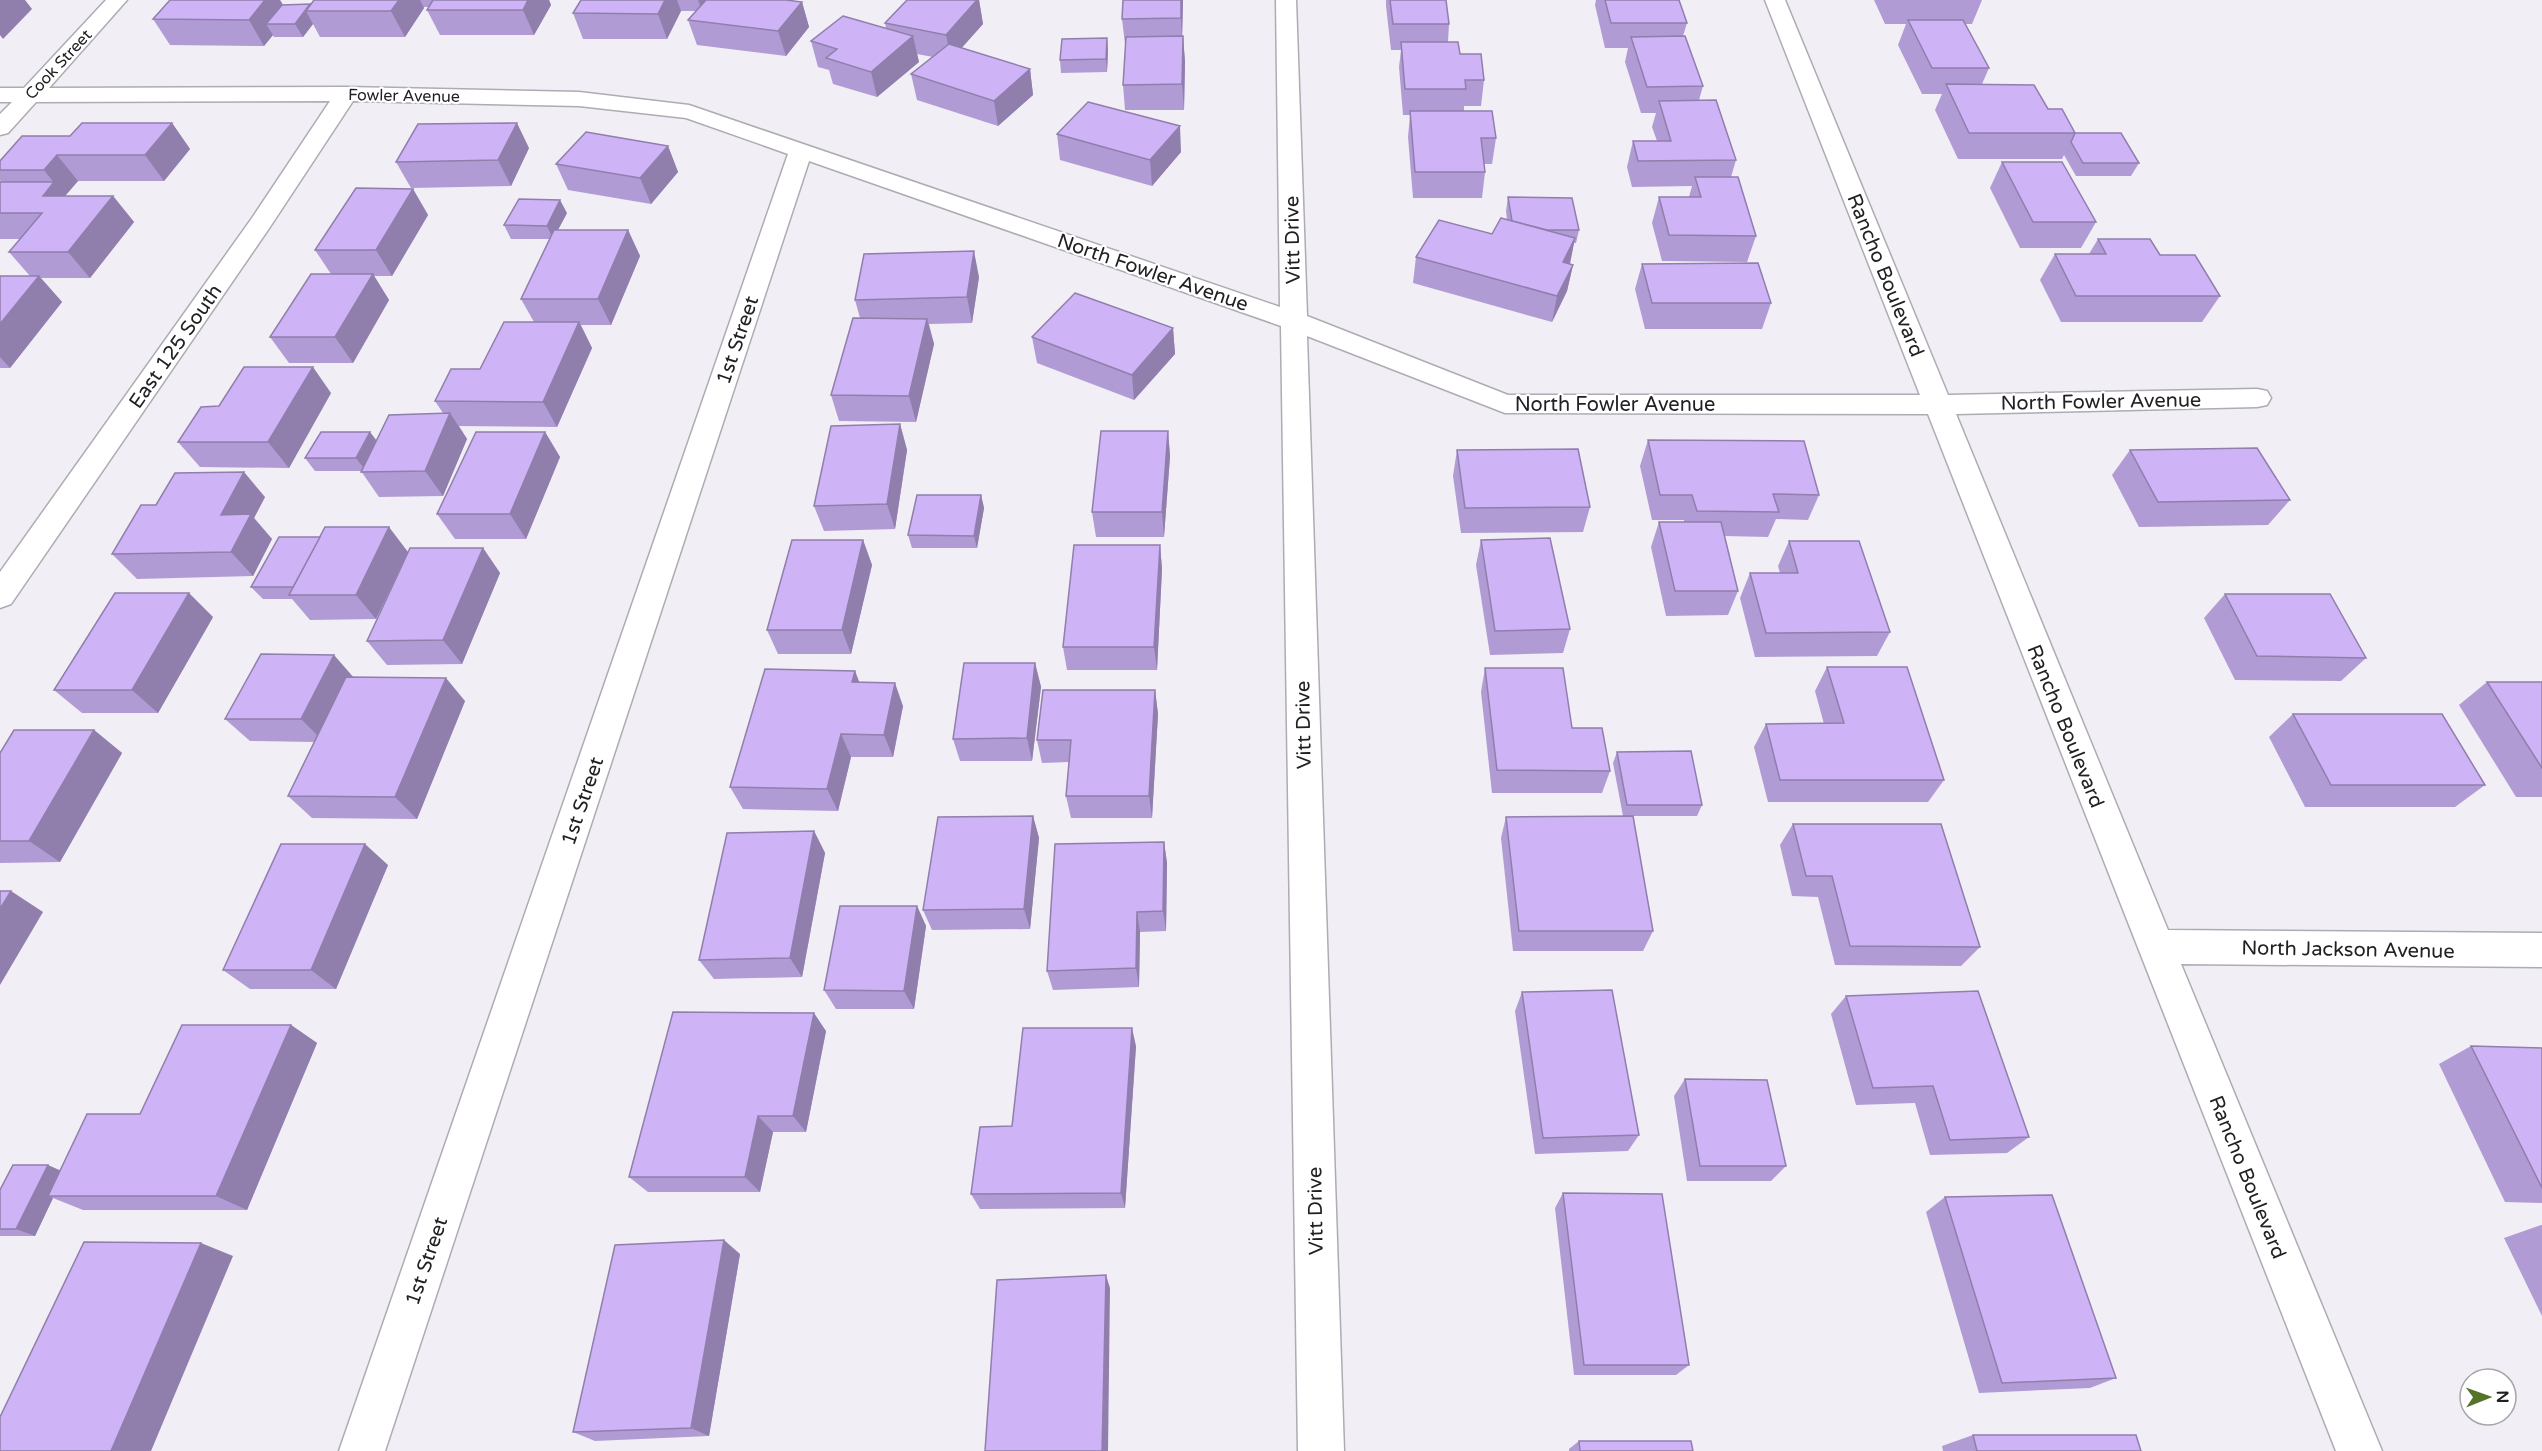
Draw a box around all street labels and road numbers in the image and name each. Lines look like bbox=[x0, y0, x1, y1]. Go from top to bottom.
street label: Cook Street bbox=[21, 25, 96, 104]
street label: Fowler Avenue bbox=[348, 85, 460, 107]
street label: Rancho Boulevard bbox=[1841, 190, 1929, 360]
street label: Vitt Drive bbox=[1280, 196, 1306, 284]
street label: North Fowler Avenue bbox=[1054, 229, 1251, 317]
street label: East 125 South bbox=[124, 280, 227, 413]
street label: 1st Street bbox=[712, 293, 764, 388]
street label: North Fowler Avenue bbox=[2001, 388, 2202, 416]
street label: North Fowler Avenue bbox=[1515, 393, 1715, 417]
street label: Rancho Boulevard bbox=[2021, 641, 2109, 811]
street label: Vitt Drive bbox=[1291, 681, 1317, 769]
street label: 1st Street bbox=[557, 754, 609, 849]
street label: North Jackson Avenue bbox=[2241, 936, 2455, 964]
street label: Rancho Boulevard bbox=[2203, 1092, 2291, 1262]
street label: Vitt Drive bbox=[1303, 1167, 1329, 1255]
street label: 1st Street bbox=[401, 1214, 453, 1309]

